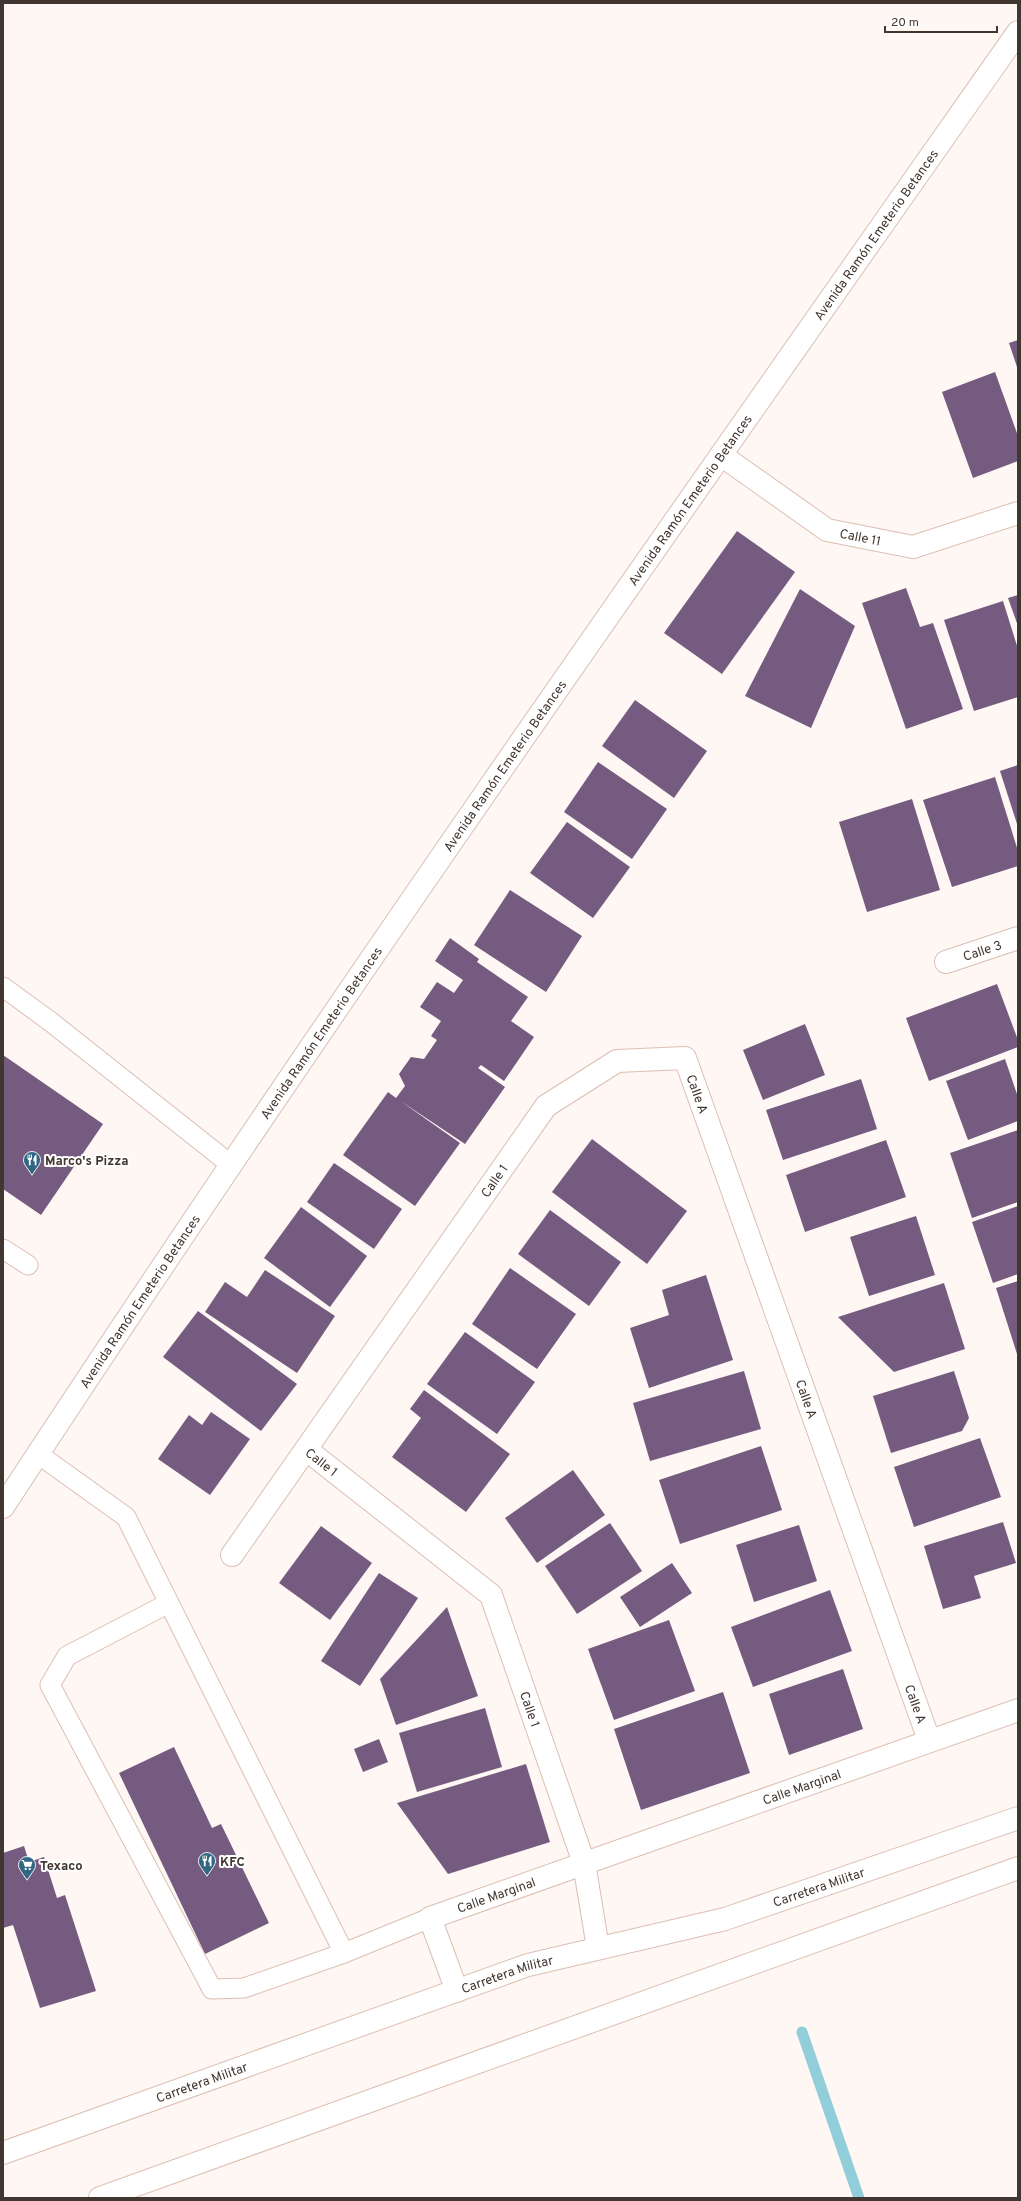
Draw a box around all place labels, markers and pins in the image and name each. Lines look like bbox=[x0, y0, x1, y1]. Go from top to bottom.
restaurant icon: Marco's Pizza bbox=[22, 1150, 42, 1175]
place label: Marco's Pizza bbox=[45, 1154, 129, 1170]
restaurant icon: KFC bbox=[197, 1851, 217, 1876]
supermarket icon: Texaco bbox=[17, 1855, 37, 1880]
place label: KFC bbox=[220, 1855, 245, 1871]
place label: Texaco bbox=[40, 1859, 83, 1875]

